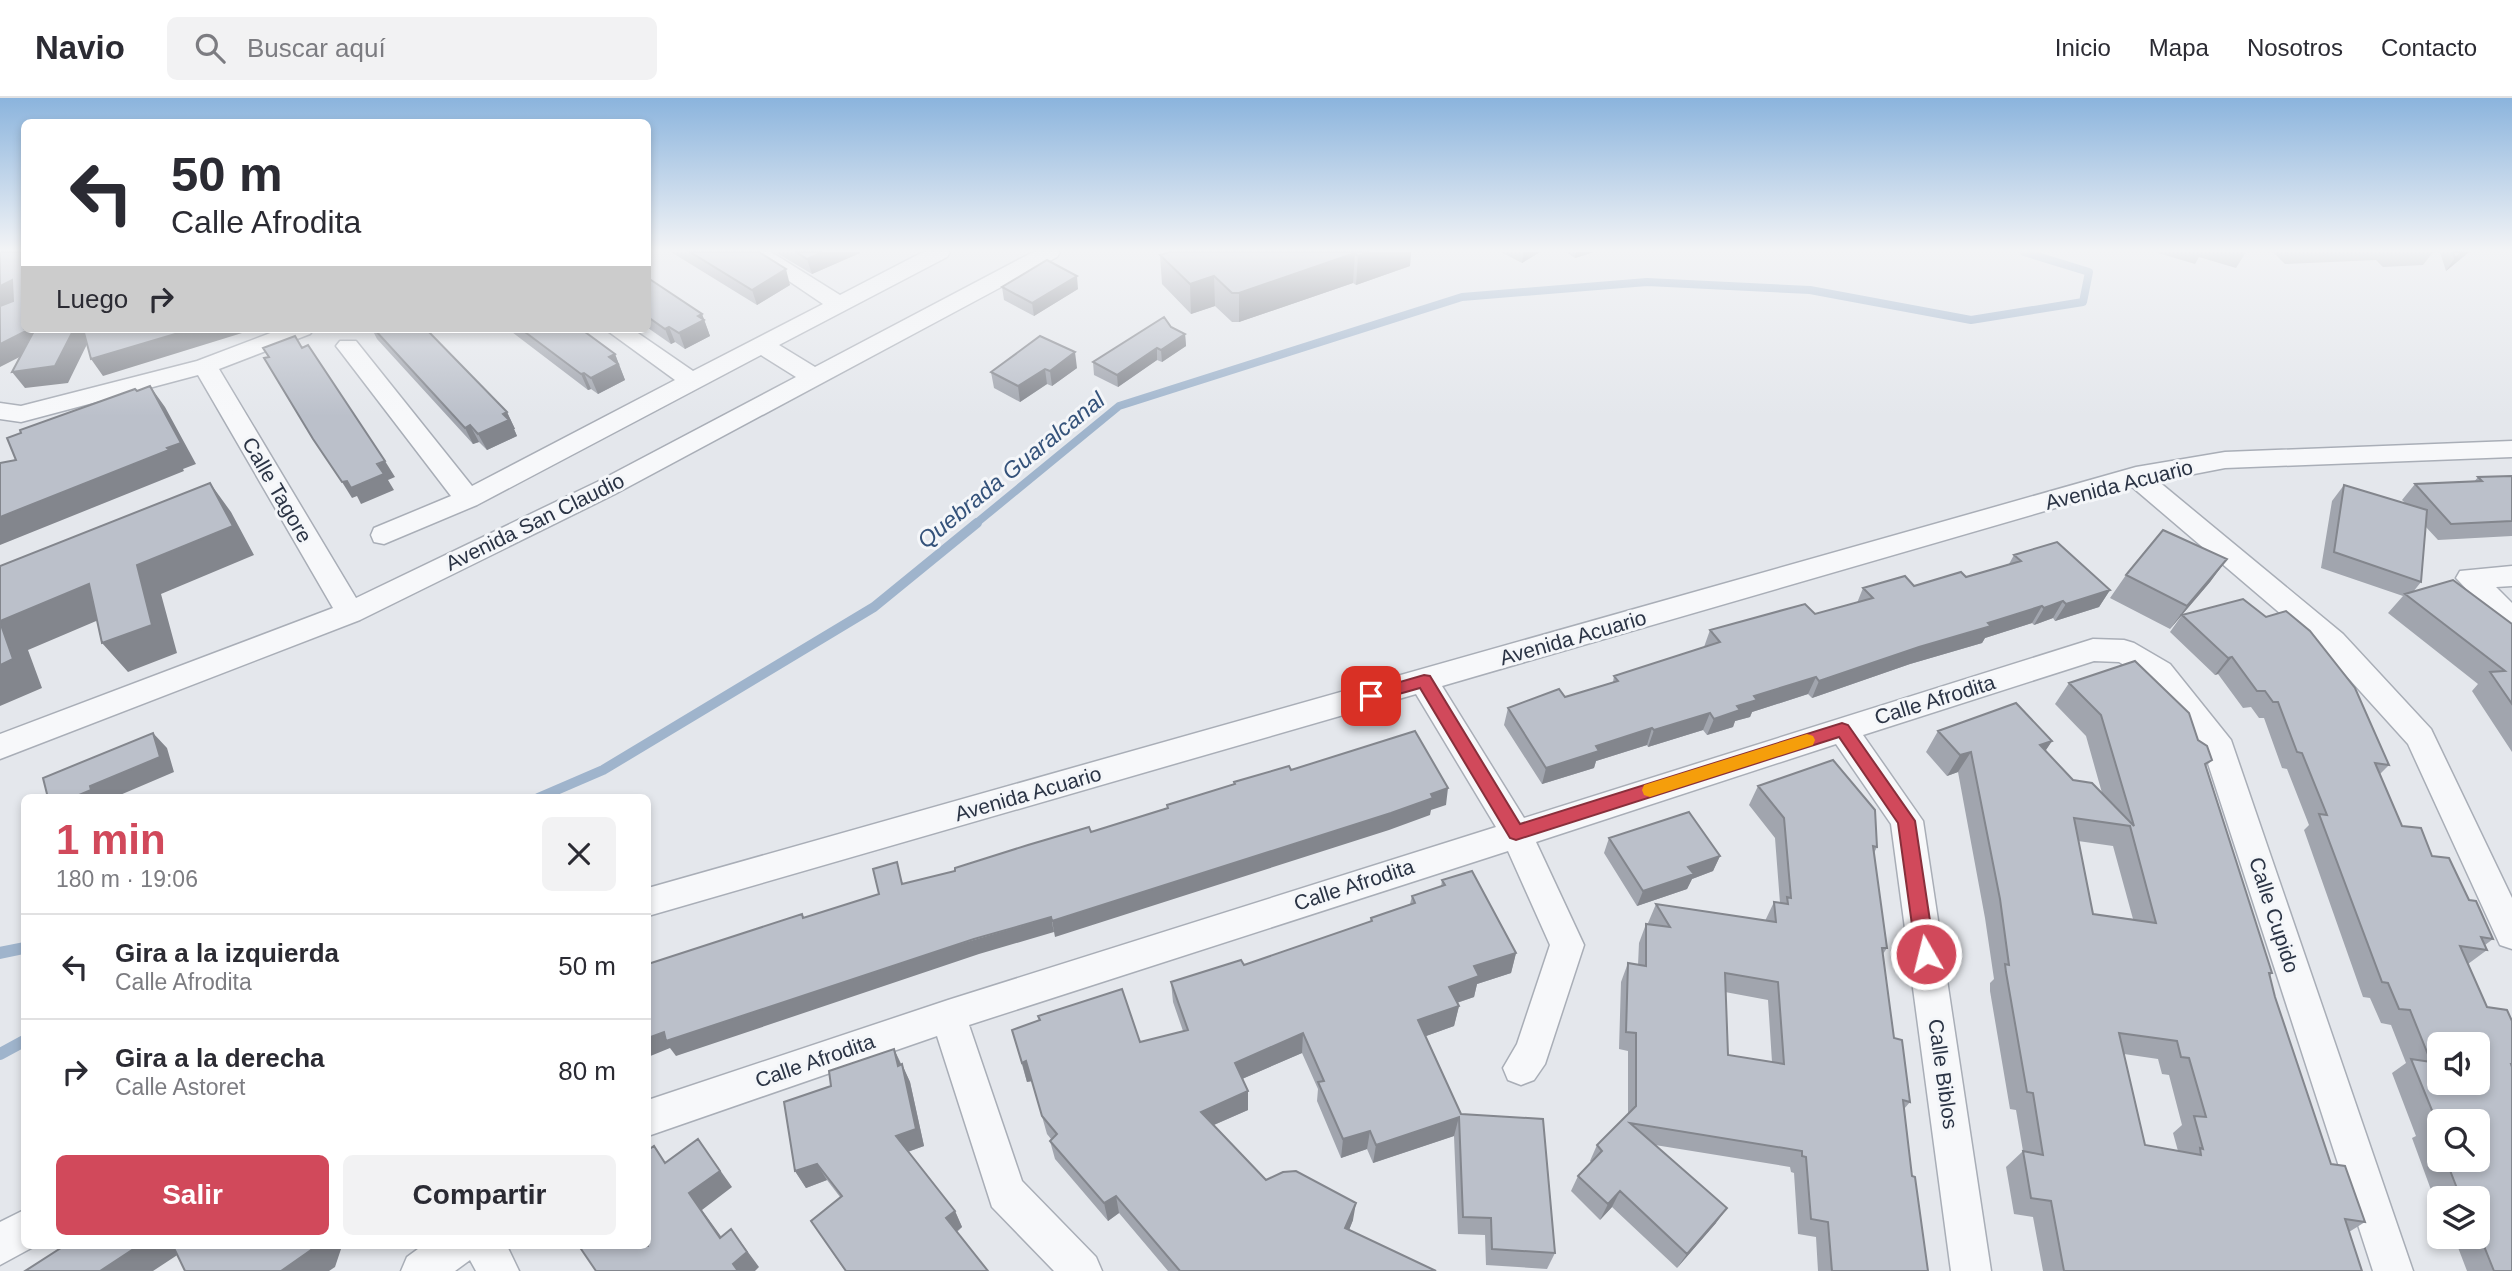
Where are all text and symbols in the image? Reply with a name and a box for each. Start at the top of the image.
search box [167,17,657,80]
text: Navio [35,29,125,66]
icon: search [191,29,229,67]
text: Buscar aquí [247,33,386,63]
text: Inicio [2055,34,2111,61]
text: Mapa [2149,34,2209,61]
text: Nosotros [2247,34,2343,61]
text: Contacto [2381,34,2477,61]
icon: left [56,147,147,238]
text: 50 m [171,147,283,201]
text: Calle Afrodita [171,204,361,240]
icon: right [142,280,180,318]
text: Luego [56,284,128,314]
water label: Quebrada Guaralcanal [912,386,1110,553]
street label: Calle Tagore [238,433,317,546]
street label: Avenida Acuario [2043,455,2195,514]
street label: Avenida San Claudio [442,468,628,575]
street label: Avenida Acuario [1497,606,1649,669]
pin [1341,666,1401,726]
street label: Calle Afrodita [1872,670,1998,729]
icon: arrive [1352,677,1390,715]
street label: Avenida Acuario [952,762,1104,825]
text: 1 min [56,816,166,863]
button: close [542,817,616,891]
street label: Calle Afrodita [1291,854,1417,915]
street label: Calle Cupido [2245,854,2304,976]
text: 180 m · 19:06 [56,866,198,892]
position arrow [1889,917,1963,991]
text: Gira a la izquierda [115,938,339,968]
icon: left [56,948,94,986]
text: 50 m [558,951,616,981]
text: Calle Afrodita [115,969,252,995]
street label: Calle Biblos [1924,1017,1963,1130]
street label: Calle Afrodita [752,1029,878,1092]
map controls [2427,1032,2490,1249]
button: sound [2427,1032,2490,1095]
text: Gira a la derecha [115,1043,325,1073]
icon: right [56,1053,94,1091]
text: 80 m [558,1056,616,1086]
text: Calle Astoret [115,1074,245,1100]
button: search [2427,1109,2490,1172]
button: Salir [56,1155,329,1235]
button: Compartir [343,1155,616,1235]
button: layers [2427,1186,2490,1249]

